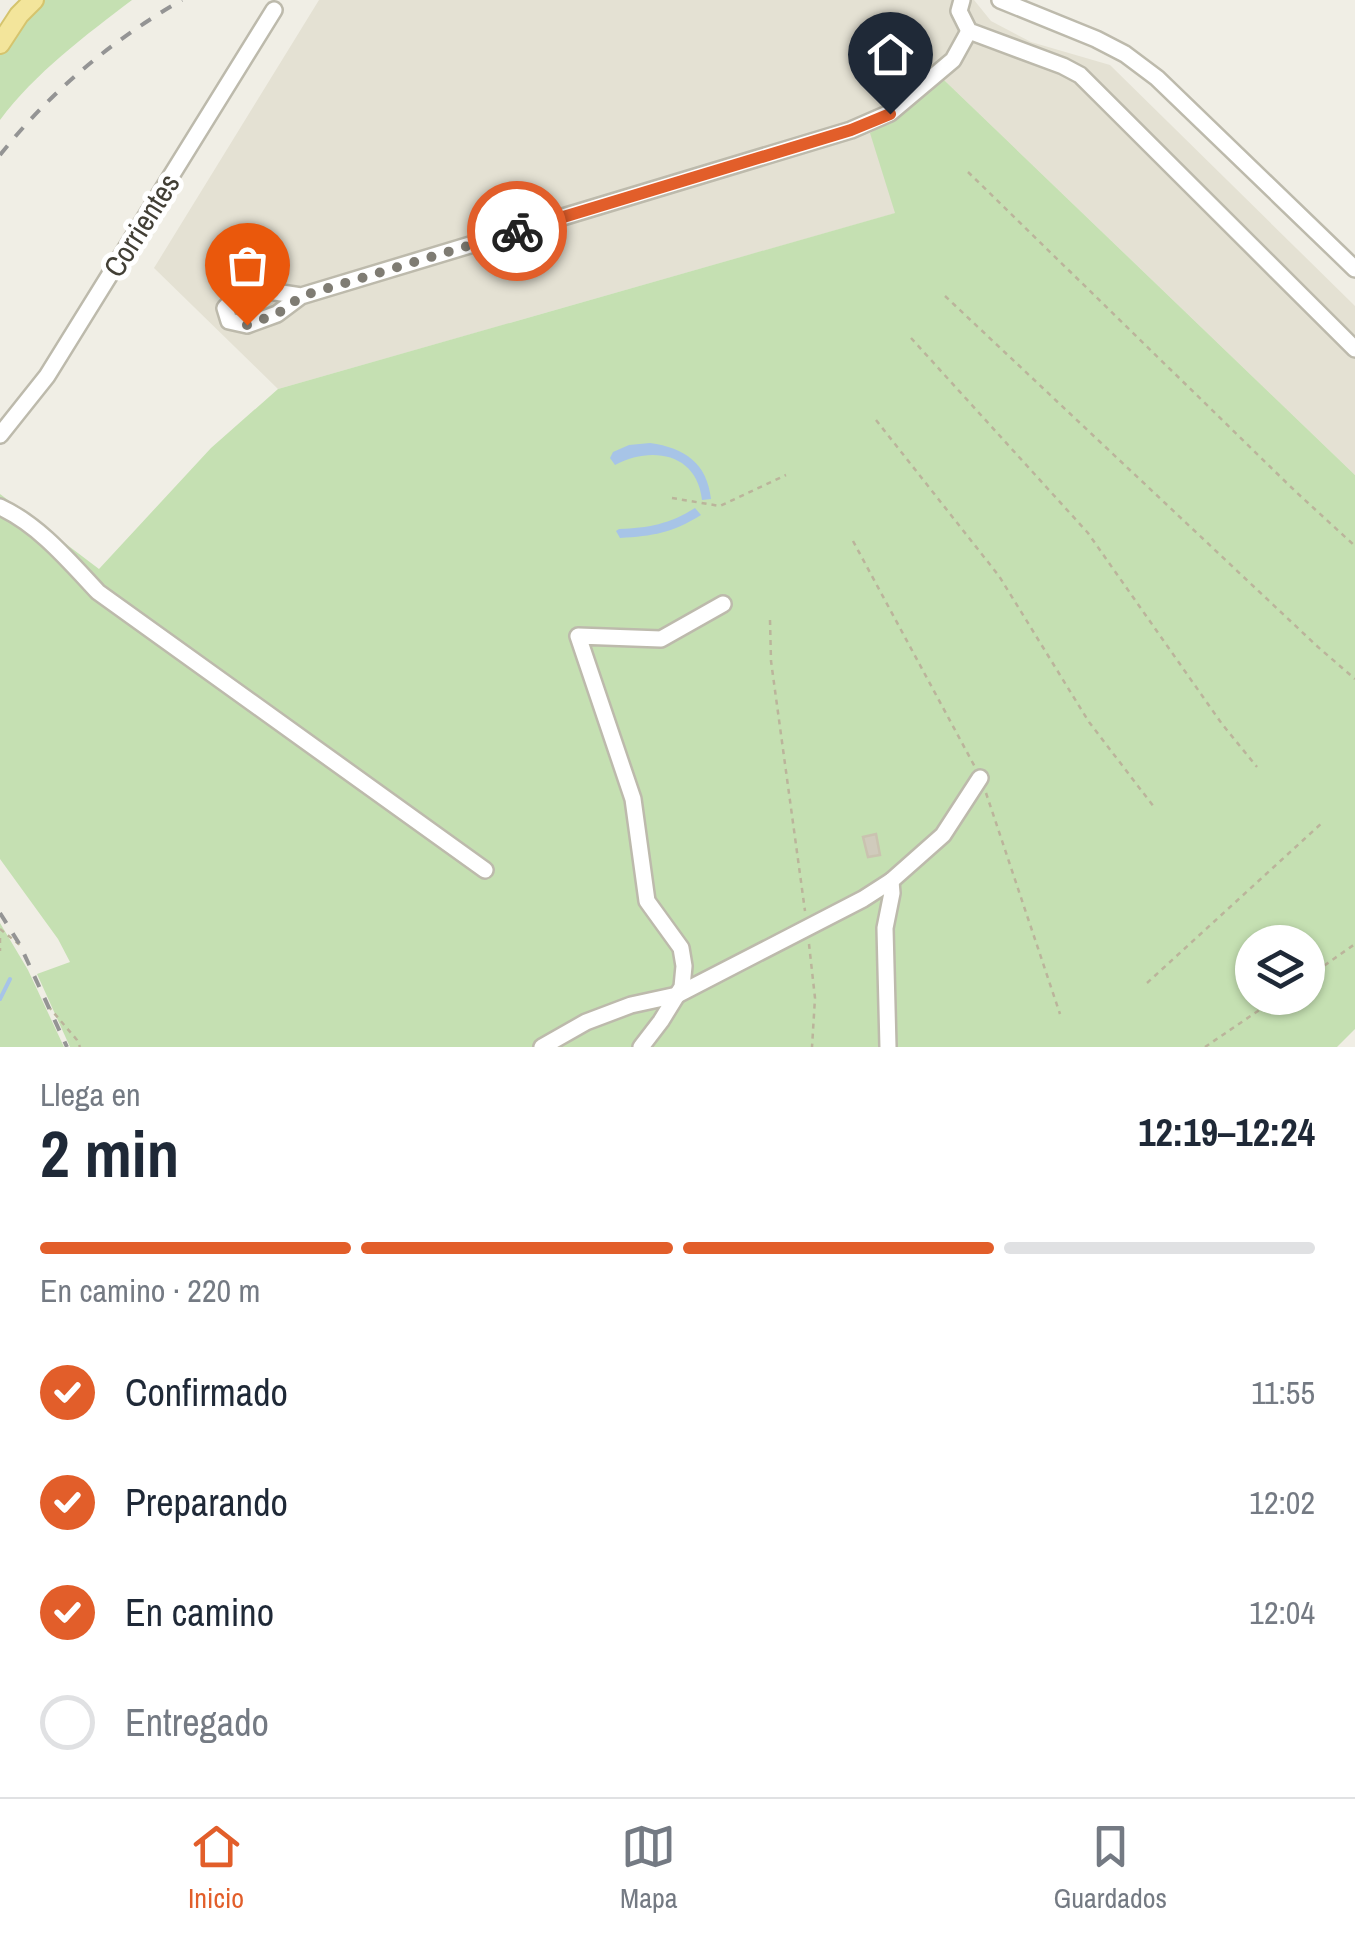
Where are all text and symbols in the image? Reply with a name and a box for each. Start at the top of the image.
pin [848,12,933,115]
icon: home [863,27,918,82]
street label: Corrientes [94,166,188,284]
courier [467,181,567,281]
icon: bike [490,204,545,259]
pin [205,223,290,326]
icon: bag [220,238,275,293]
map controls [1235,925,1325,1015]
button: layers [1235,925,1325,1015]
text: Llega en [40,1073,141,1116]
text: 12:19–12:24 [1138,1107,1315,1158]
text: 2 min [40,1110,179,1197]
text: En camino · 220 m [40,1269,260,1312]
icon: check [40,1365,95,1420]
text: Confirmado [125,1367,288,1418]
text: 11:55 [1251,1371,1315,1414]
icon: check [40,1475,95,1530]
text: Preparando [125,1477,288,1528]
text: 12:02 [1249,1481,1315,1524]
icon: check [40,1585,95,1640]
text: En camino [125,1587,274,1638]
text: 12:04 [1249,1591,1315,1634]
text: Entregado [125,1697,269,1748]
tab: Inicio [188,1819,244,1917]
tab: Mapa [620,1819,677,1917]
tab: Guardados [1053,1819,1167,1917]

